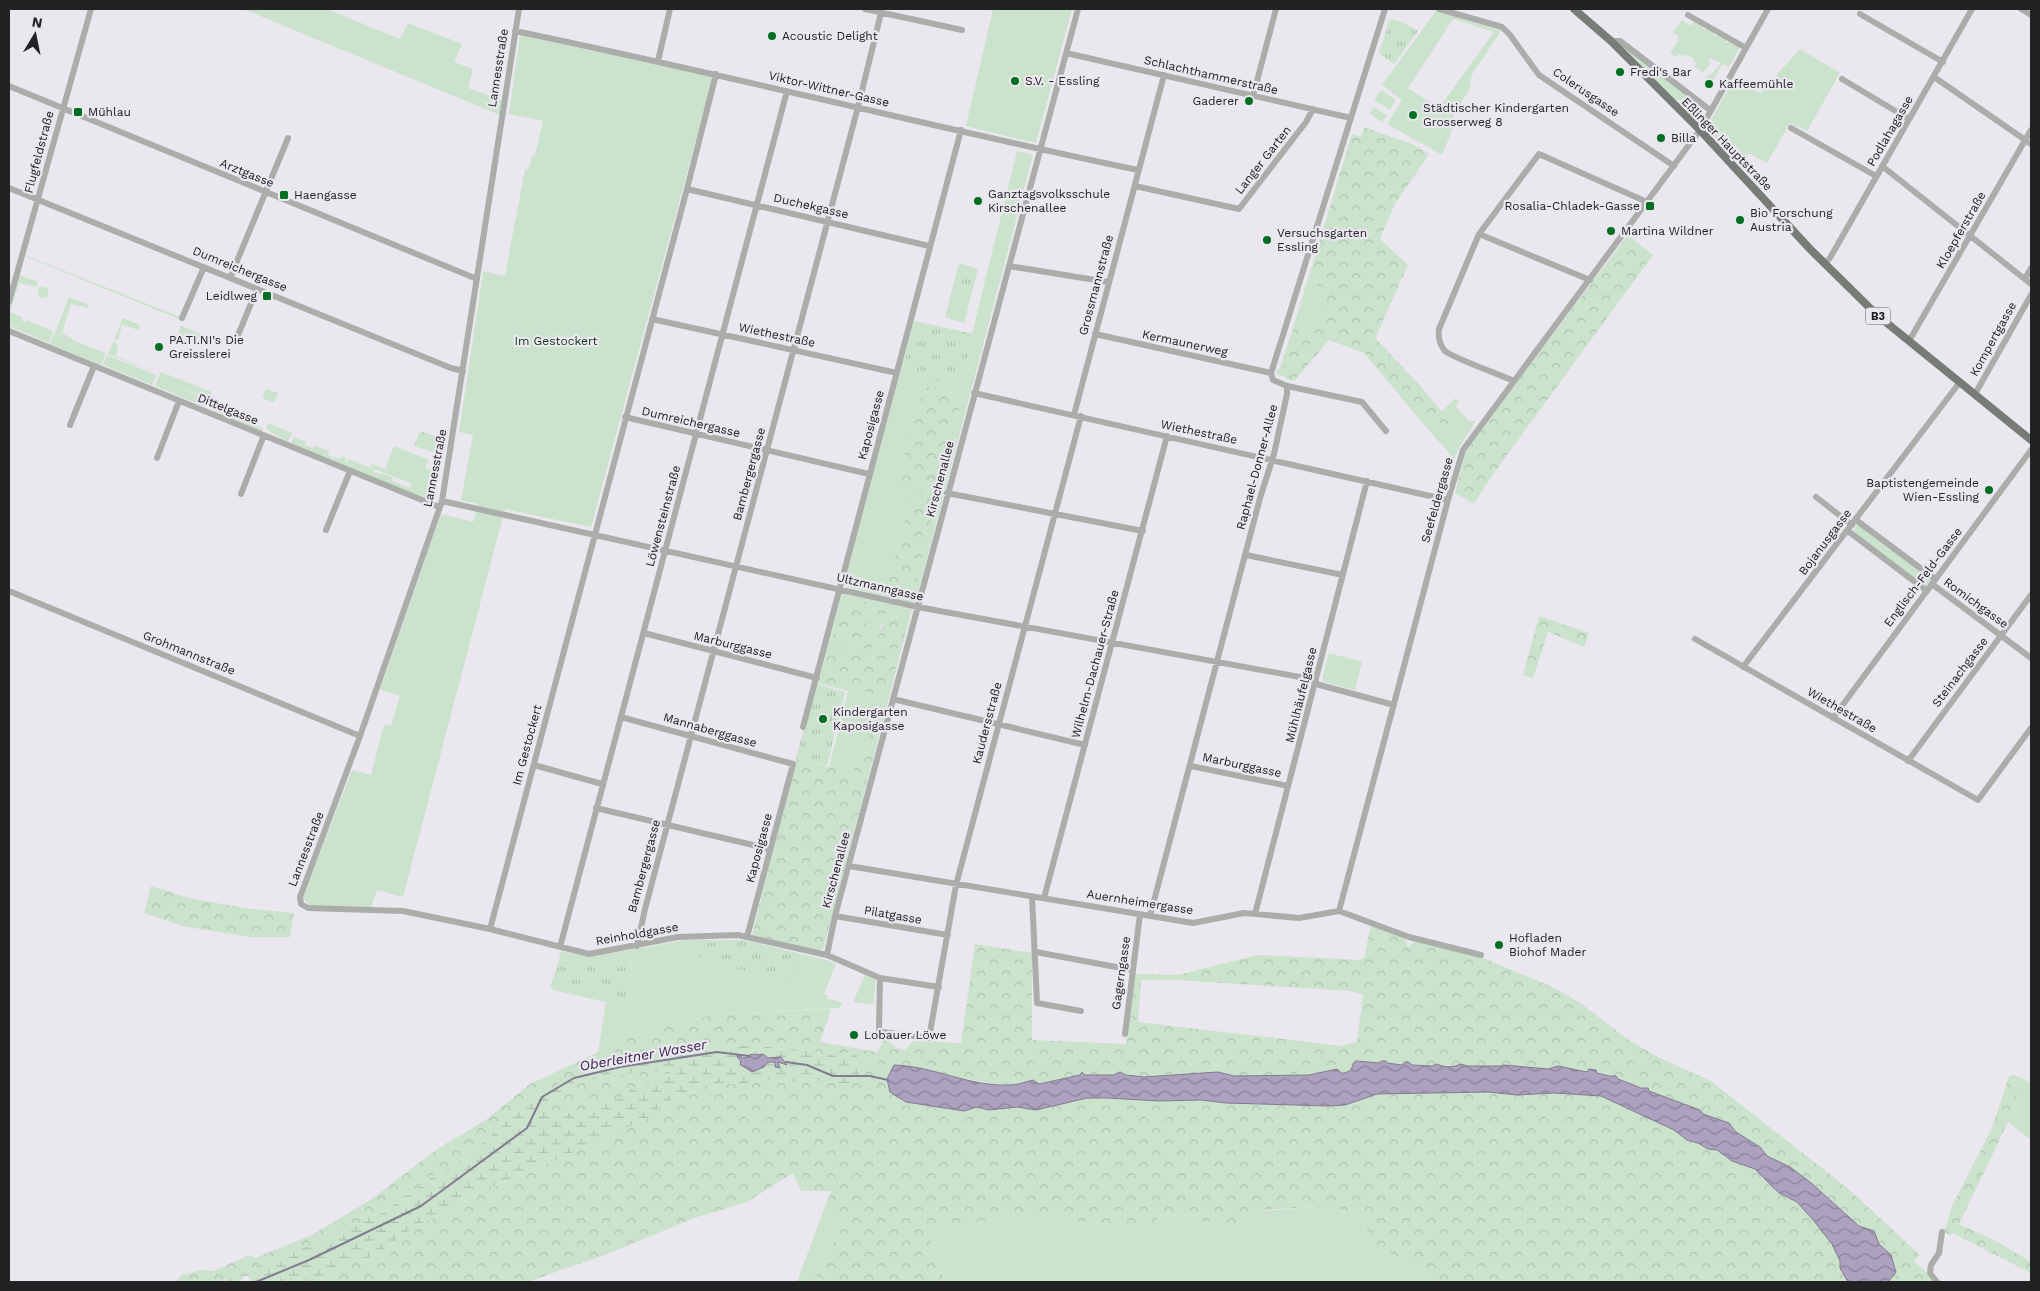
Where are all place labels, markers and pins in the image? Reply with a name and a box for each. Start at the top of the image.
place label: Acoustic Delight [782,29,878,43]
marker: Acoustic Delight [766,30,778,42]
place label: Fredi's Bar [1630,65,1692,79]
marker: Fredi's Bar [1614,66,1626,78]
place label: S.V. - Essling [1025,74,1100,88]
marker: S.V. - Essling [1009,75,1021,87]
place label: Kaffeemühle [1719,77,1793,91]
marker: Kaffeemühle [1703,78,1715,90]
place label: Gaderer [1193,94,1239,108]
marker: Gaderer [1243,95,1255,107]
place label: Städtischer Kindergarten Grosserweg 8 [1423,101,1569,129]
place label: Mühlau [88,105,131,119]
marker: Mühlau [72,106,84,118]
marker: Städtischer Kindergarten Grosserweg 8 [1407,109,1419,121]
place label: Billa [1671,131,1696,145]
marker: Billa [1655,132,1667,144]
place label: Ganztagsvolksschule Kirschenallee [988,187,1110,215]
place label: Haengasse [294,188,357,202]
marker: Haengasse [278,189,290,201]
marker: Ganztagsvolksschule Kirschenallee [972,195,984,207]
place label: Rosalia-Chladek-Gasse [1504,199,1640,213]
marker: Rosalia-Chladek-Gasse [1644,200,1656,212]
place label: Bio Forschung Austria [1750,206,1833,234]
marker: Bio Forschung Austria [1734,214,1746,226]
place label: Martina Wildner [1621,224,1714,238]
marker: Martina Wildner [1605,225,1617,237]
place label: Versuchsgarten Essling [1277,226,1367,254]
marker: Versuchsgarten Essling [1261,234,1273,246]
place label: Leidlweg [206,289,258,303]
marker: Leidlweg [261,290,273,302]
place label: PA.TI.NI's Die Greisslerei [169,333,244,361]
marker: PA.TI.NI's Die Greisslerei [153,341,165,353]
place label: Baptistengemeinde Wien-Essling [1866,476,1980,504]
marker: Baptistengemeinde Wien-Essling [1983,484,1995,496]
place label: Kindergarten Kaposigasse [833,705,908,733]
marker: Kindergarten Kaposigasse [817,713,829,725]
place label: Hofladen Biohof Mader [1509,931,1586,959]
marker: Hofladen Biohof Mader [1493,939,1505,951]
place label: Lobauer Löwe [864,1028,946,1042]
marker: Lobauer Löwe [848,1029,860,1041]

